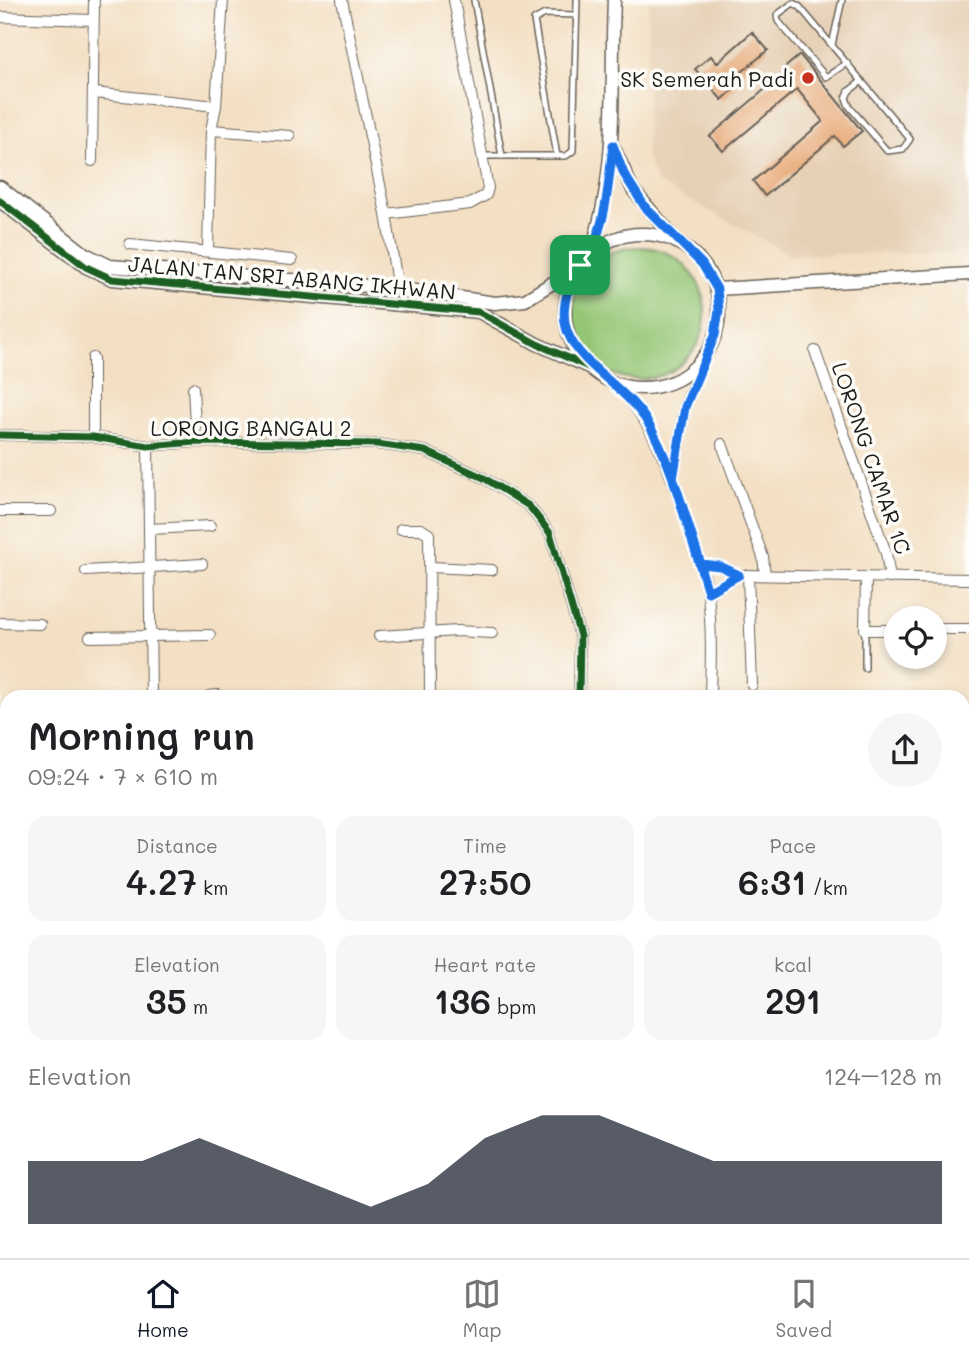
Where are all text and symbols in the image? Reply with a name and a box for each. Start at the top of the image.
place label: SK Semerah Padi [620,65,794,92]
marker: SK Semerah Padi [800,70,816,86]
pin [550,235,610,295]
icon: arrive [561,246,599,284]
street label: JALAN TAN SRI ABANG IKHWAN [127,249,457,305]
street label: LORONG CAMAR 1C [827,359,917,557]
street label: LORONG BANGAU 2 [150,414,352,441]
map controls [884,606,947,669]
button: locate [884,606,947,669]
text: Morning run [28,710,255,760]
button: share [868,713,942,787]
text: 09:24 · 7 × 610 m [28,761,218,791]
text: Distance [136,833,218,858]
text: Time [463,833,507,858]
text: Pace [770,833,816,858]
text: 4.27 [126,858,197,904]
text: 27:50 [439,858,531,904]
text: 6:31 [738,858,807,904]
text: km [197,875,228,900]
text: /km [807,875,848,900]
text: Elevation [134,952,220,977]
text: Heart rate [434,952,536,977]
text: kcal [774,952,812,977]
text: 35 [146,977,187,1023]
text: 136 [434,977,491,1023]
text: 291 [765,977,821,1023]
text: m [187,994,208,1019]
text: bpm [491,994,536,1019]
text: Elevation [28,1061,131,1091]
text: 124–128 m [824,1061,942,1091]
tab: Home [137,1275,189,1342]
tab: Map [463,1275,501,1342]
tab: Saved [776,1275,832,1342]

